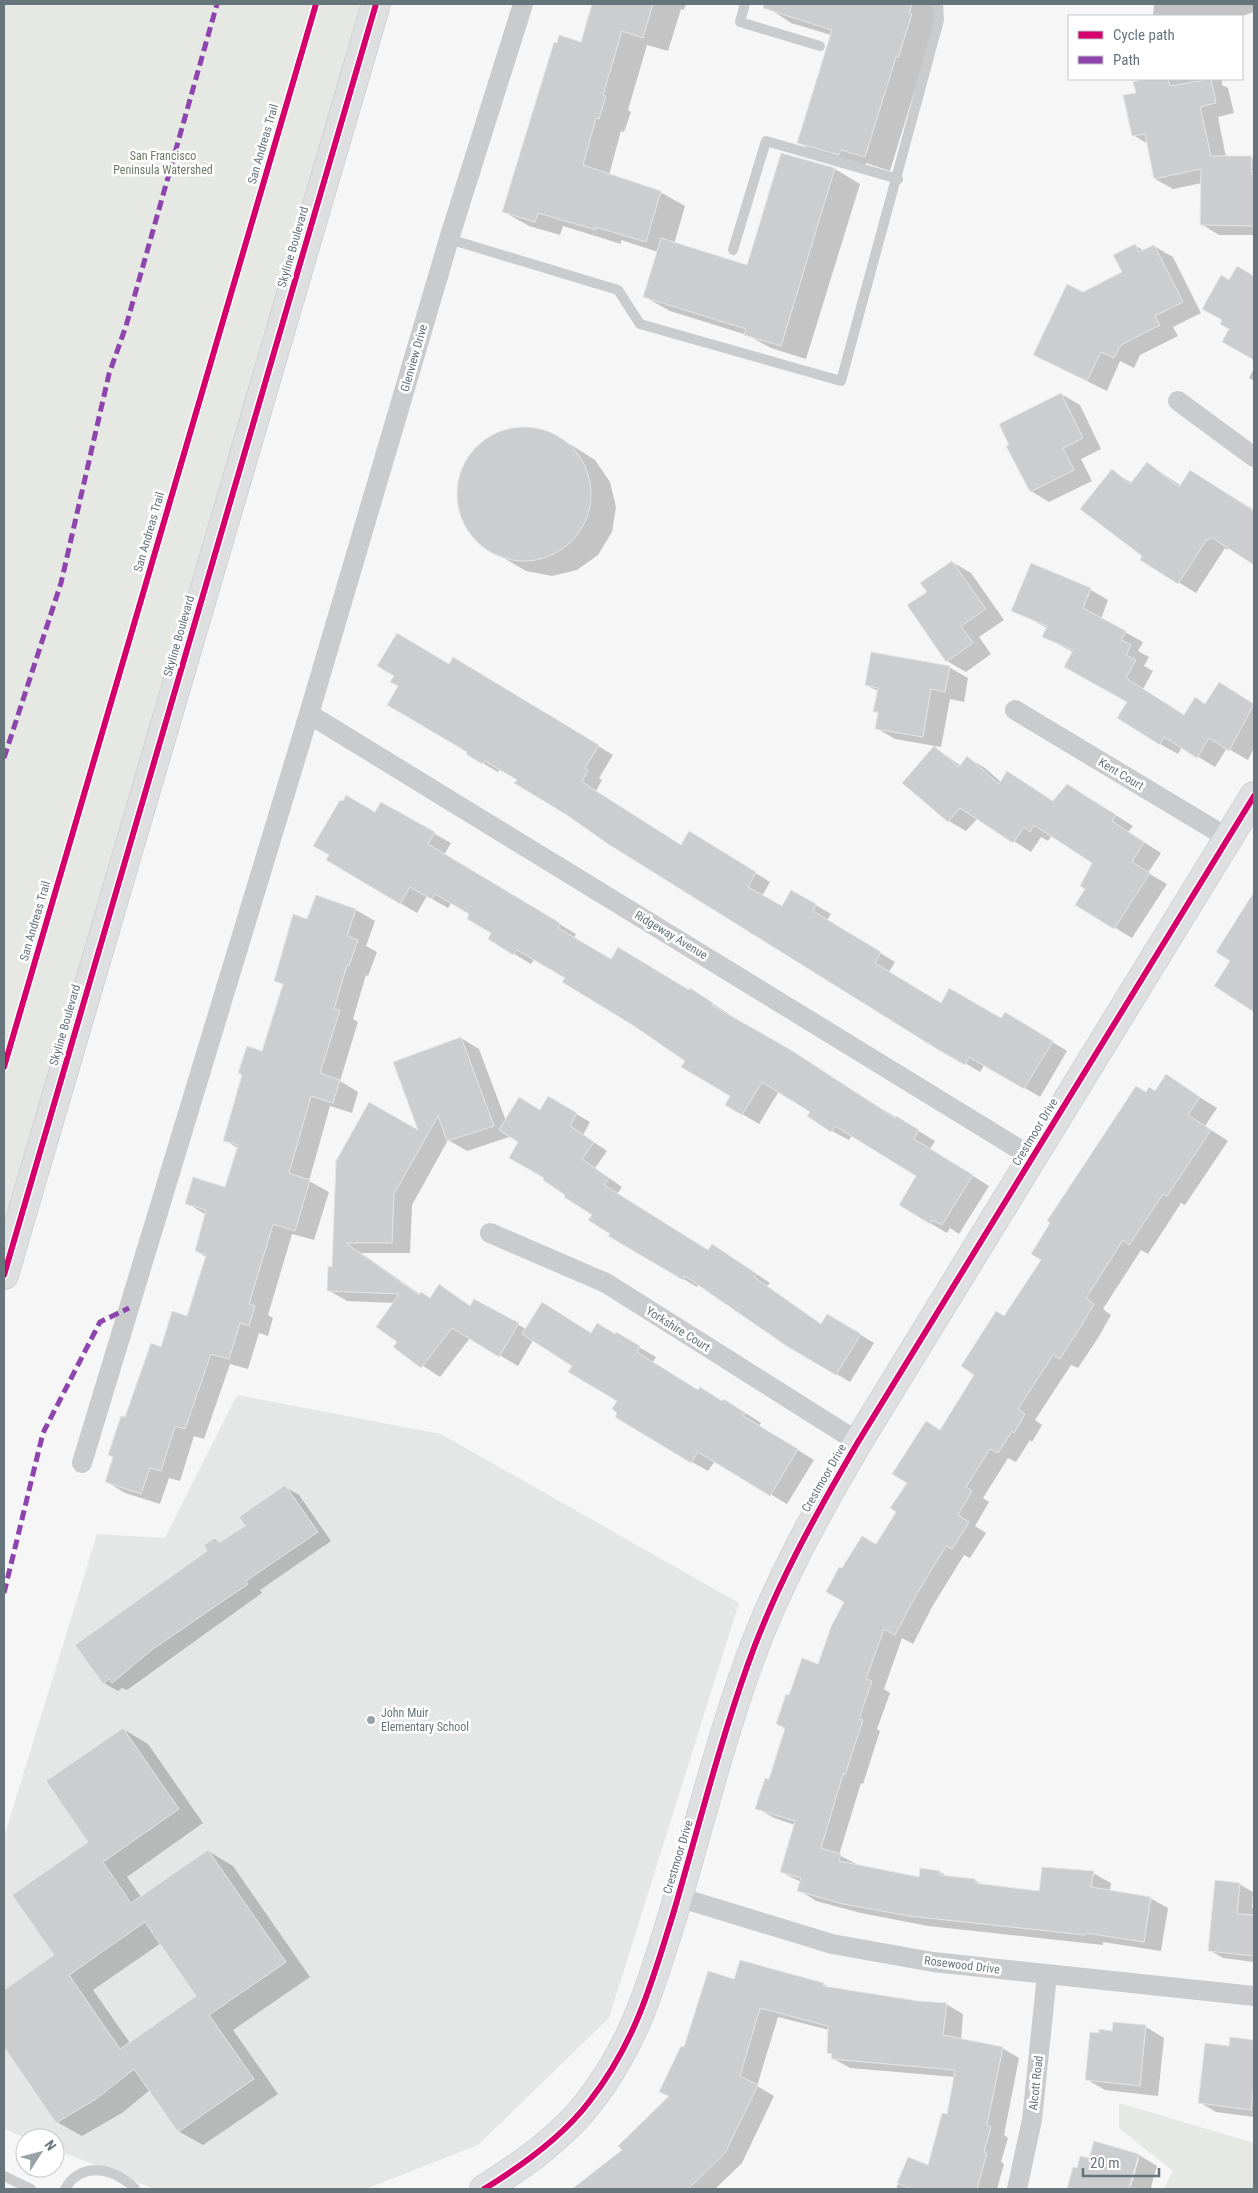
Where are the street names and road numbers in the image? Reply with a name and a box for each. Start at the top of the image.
street label: San Andreas Trail [245,102,281,186]
street label: Skyline Boulevard [275,205,311,289]
street label: Glenview Drive [398,322,430,393]
street label: San Andreas Trail [131,490,167,574]
street label: Skyline Boulevard [161,594,197,678]
street label: Kent Court [1096,755,1147,793]
street label: San Andreas Trail [17,879,53,963]
street label: Ridgeway Avenue [632,908,710,962]
street label: Skyline Boulevard [47,983,83,1067]
street label: Crestmoor Drive [1009,1095,1061,1168]
street label: Yorkshire Court [643,1304,713,1355]
street label: Crestmoor Drive [799,1441,849,1515]
street label: Crestmoor Drive [660,1818,696,1896]
street label: Rosewood Drive [923,1953,1001,1977]
street label: Alcott Road [1026,2055,1046,2111]

